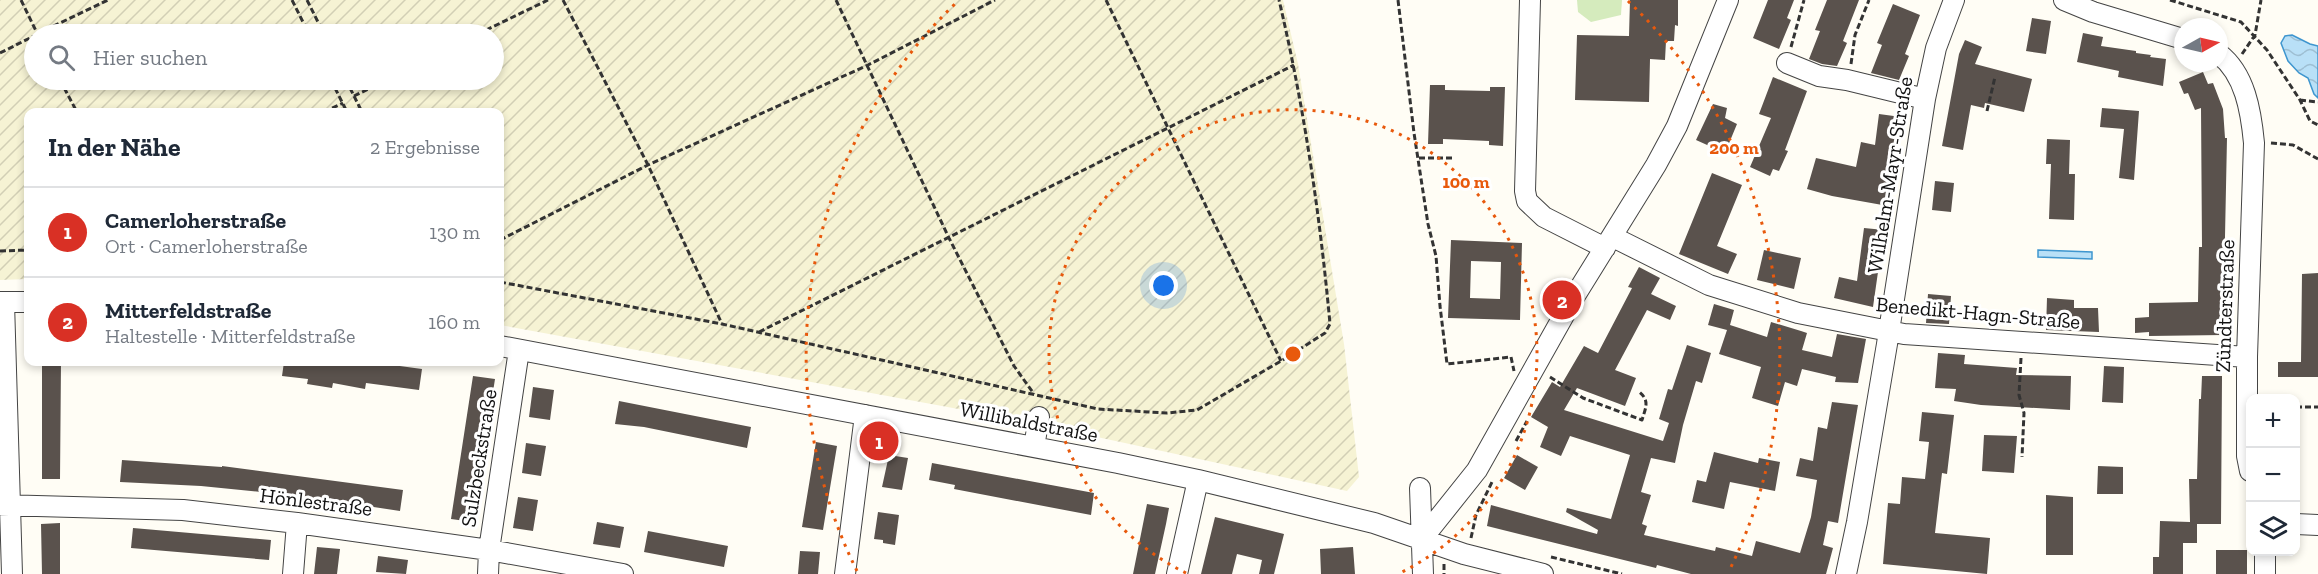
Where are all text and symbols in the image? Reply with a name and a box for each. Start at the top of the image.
north arrow [2174,18,2228,72]
search box [24,24,504,90]
icon: search [45,41,78,74]
text: Hier suchen [93,44,207,71]
street label: Wilhelm-Mayr-Straße [1862,75,1917,275]
text: In der Nähe [48,131,180,163]
text: 2 Ergebnisse [370,135,480,159]
text: 200 m [1709,137,1759,159]
text: 100 m [1442,171,1490,193]
text: Camerloherstraße [105,207,286,234]
text: 1 [63,220,72,244]
text: 130 m [429,220,480,244]
text: Ort · Camerloherstraße [105,234,308,258]
street label: Zündterstraße [2210,239,2239,373]
your location [1149,271,1178,300]
pin: 2 [1542,278,1582,322]
street label: Benedikt-Hagn-Straße [1875,291,2081,334]
text: Mitterfeldstraße [105,297,271,324]
text: 2 [62,310,73,334]
text: 160 m [428,310,480,334]
text: Haltestelle · Mitterfeldstraße [105,324,355,348]
centre of rings [1283,344,1303,364]
street label: Sulzbeckstraße [455,387,502,529]
map controls [2246,394,2300,556]
button: + [2246,394,2300,448]
street label: Willibaldstraße [958,396,1100,447]
pin: 1 [860,418,898,464]
button: − [2246,448,2300,502]
street label: Hönlestraße [258,482,374,521]
button: layers [2246,502,2300,556]

